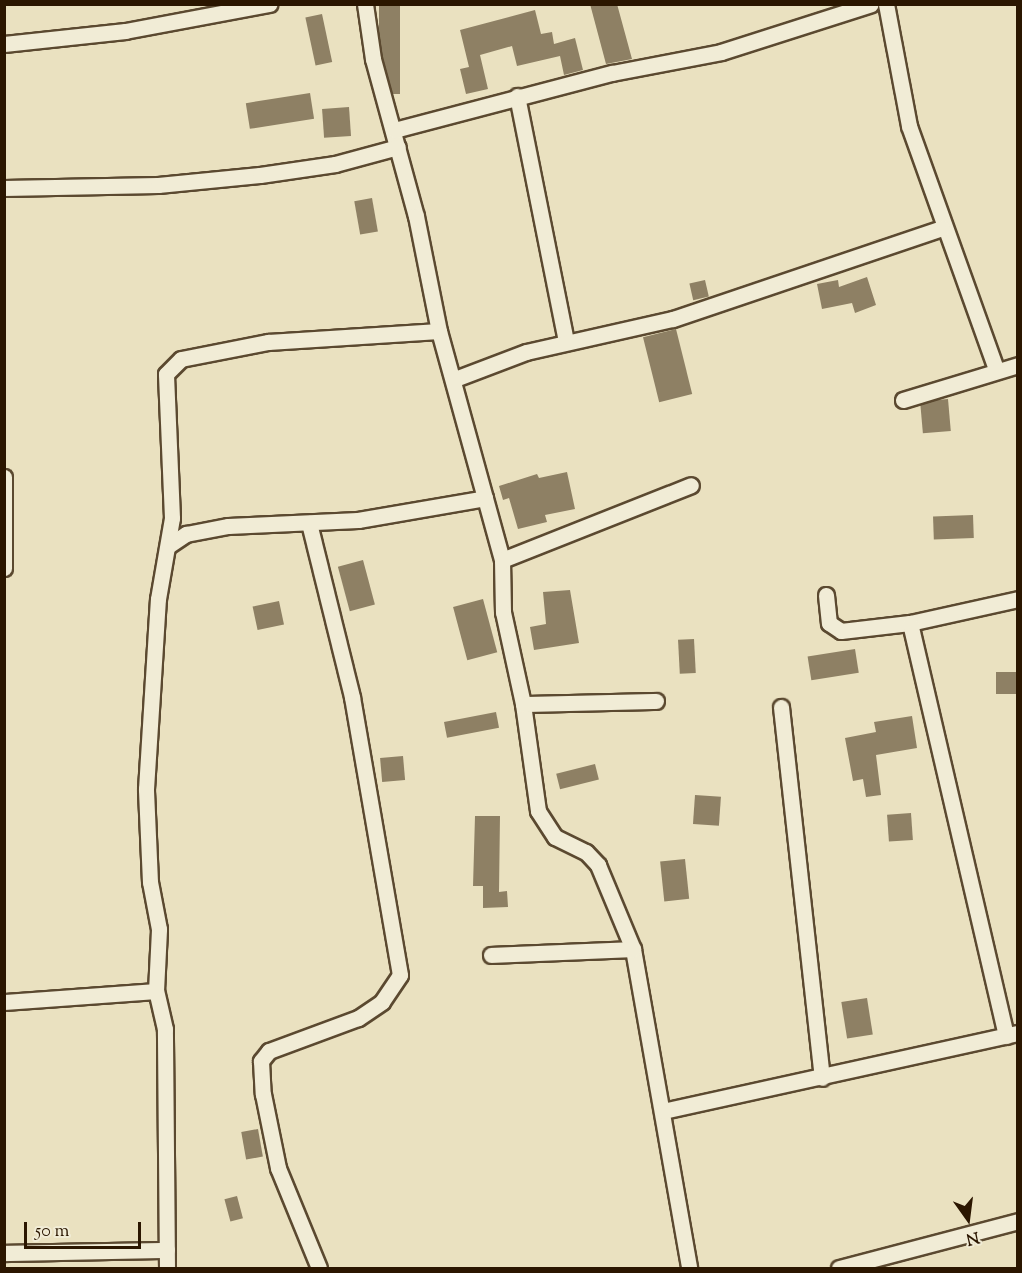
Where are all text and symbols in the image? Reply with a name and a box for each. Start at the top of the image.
north arrow [938,1189,998,1249]
scale bar [27,1210,144,1248]
text: 50 m [35,1219,69,1245]
text: N [963,1224,981,1250]

